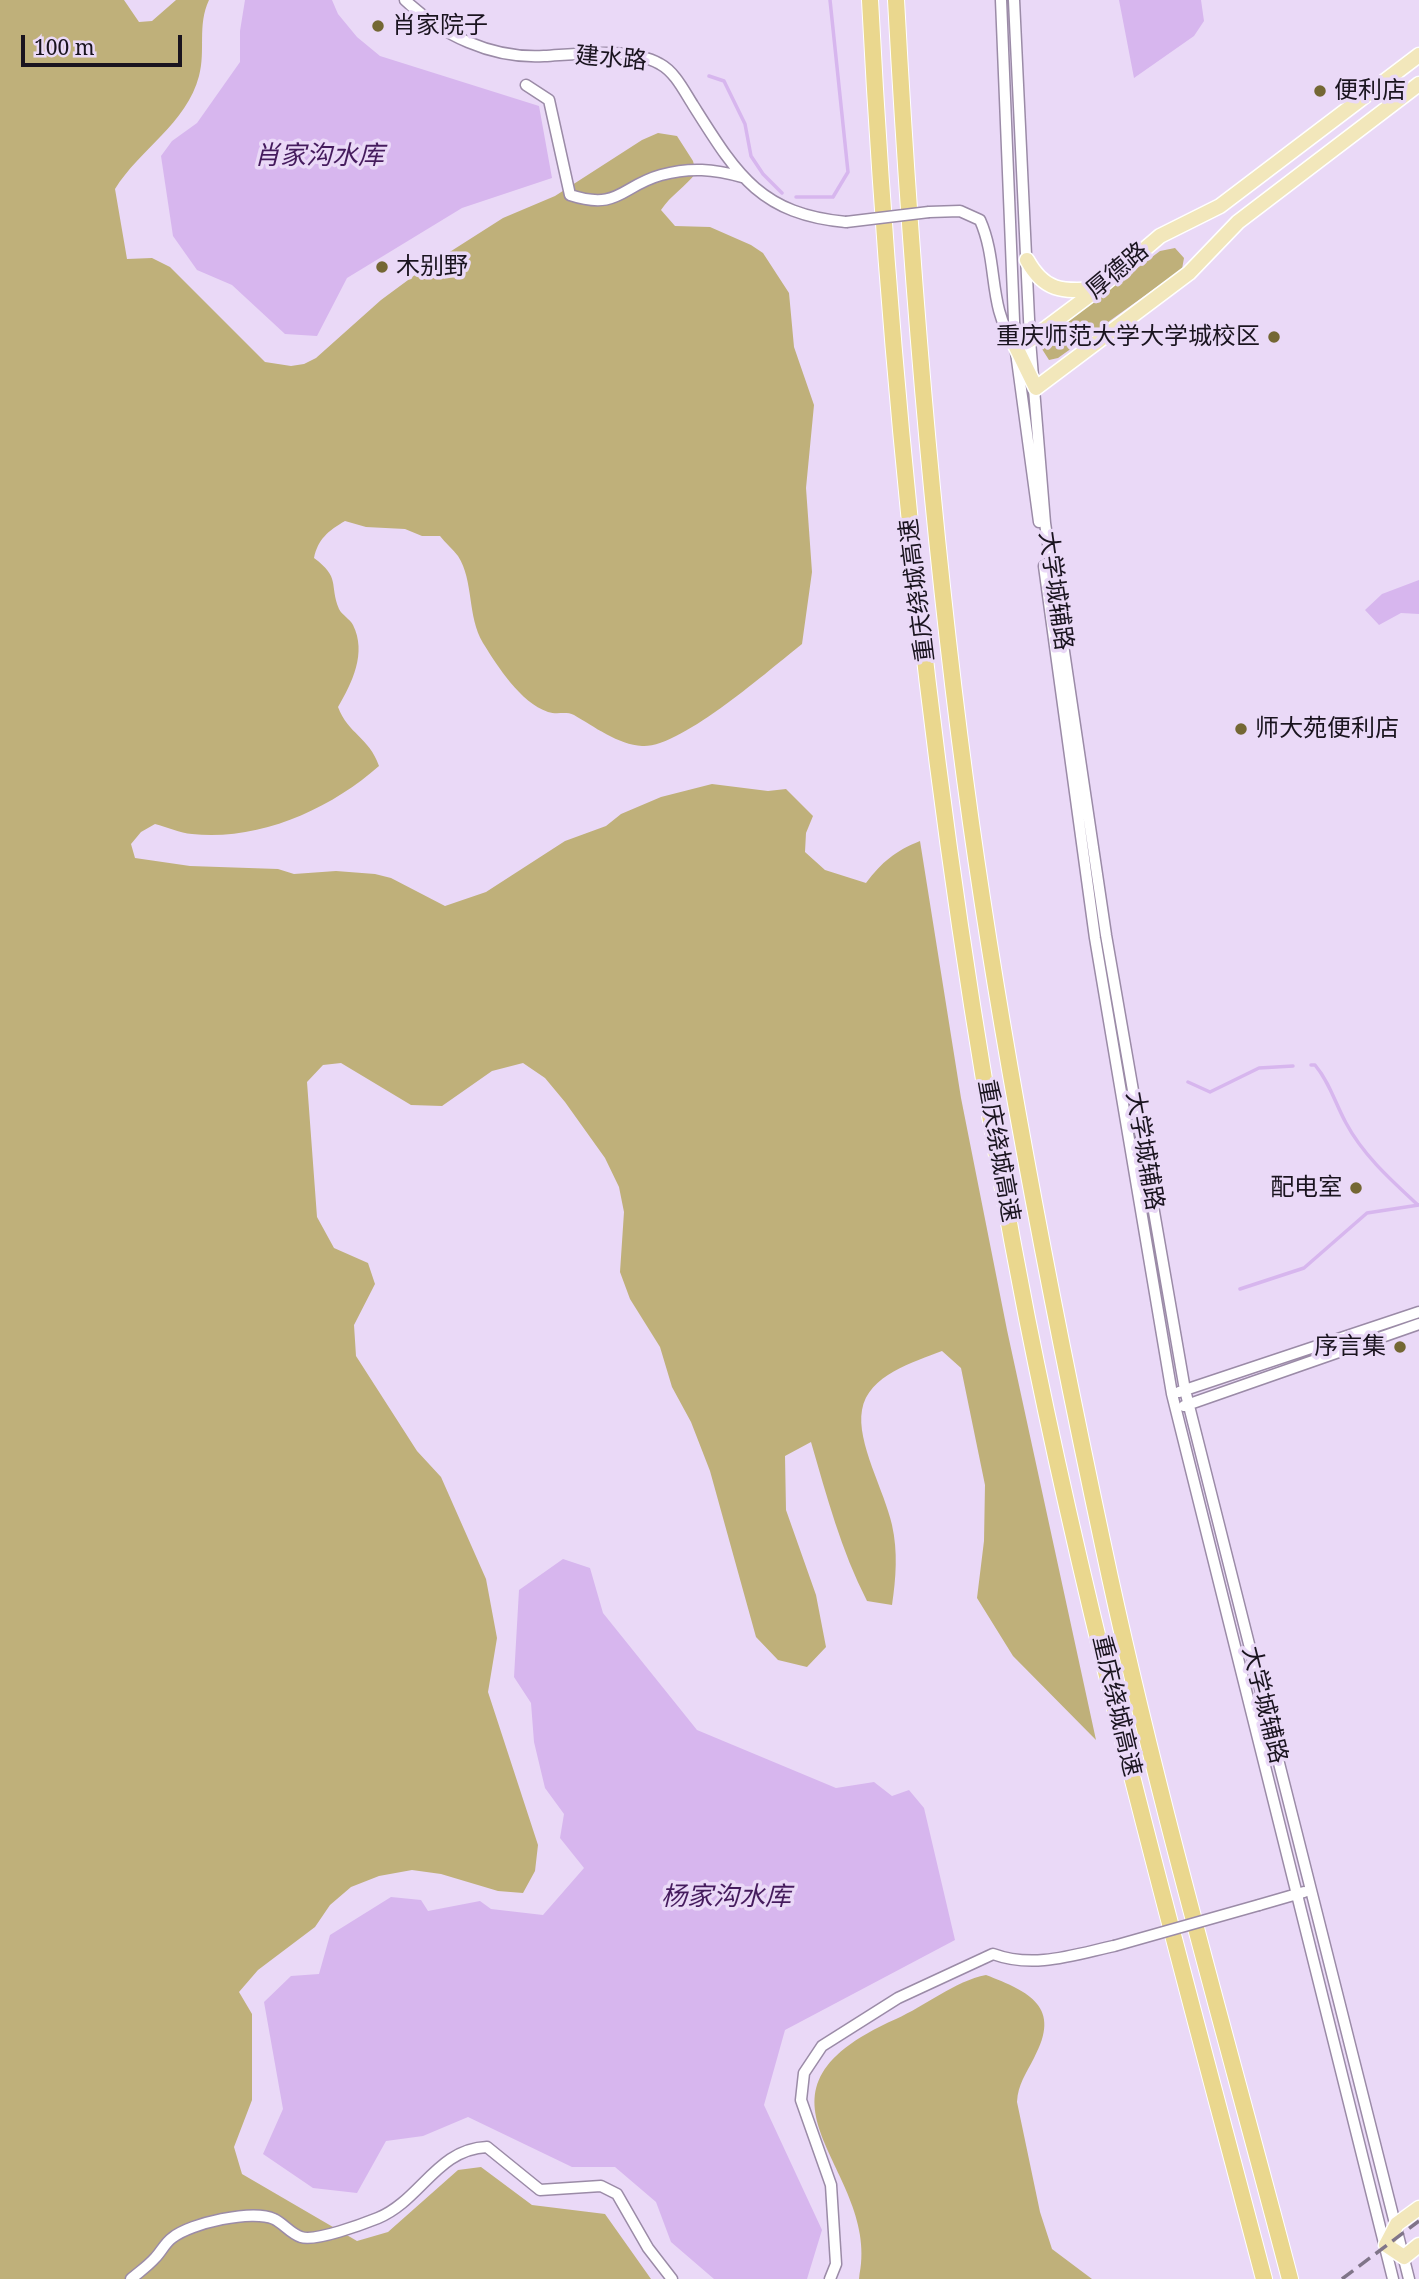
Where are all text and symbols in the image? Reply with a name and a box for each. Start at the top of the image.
place label: 肖家院子 [392,12,488,40]
marker: 肖家院子 [370,18,386,34]
scale bar [24,21,186,65]
text: 100 m [34,33,95,61]
street label: 建水路 [574,42,648,76]
place label: 便利店 [1334,77,1406,105]
marker: 便利店 [1312,83,1328,99]
water label: 肖家沟水库 [254,141,384,173]
street label: 厚德路 [1081,237,1155,305]
place label: 木别野 [396,253,468,281]
marker: 木别野 [374,259,390,275]
place label: 重庆师范大学大学城校区 [996,323,1260,351]
marker: 重庆师范大学大学城校区 [1266,329,1282,345]
street label: 重庆绕城高速 [895,517,941,663]
street label: 大学城辅路 [1032,530,1078,652]
place label: 师大苑便利店 [1255,715,1399,743]
marker: 师大苑便利店 [1233,721,1249,737]
street label: 重庆绕城高速 [971,1078,1025,1224]
street label: 大学城辅路 [1119,1089,1169,1213]
place label: 配电室 [1270,1174,1342,1202]
marker: 配电室 [1348,1180,1364,1196]
place label: 序言集 [1314,1333,1386,1361]
marker: 序言集 [1392,1339,1408,1355]
street label: 重庆绕城高速 [1086,1633,1146,1779]
street label: 大学城辅路 [1236,1643,1292,1767]
water label: 杨家沟水库 [661,1882,791,1914]

